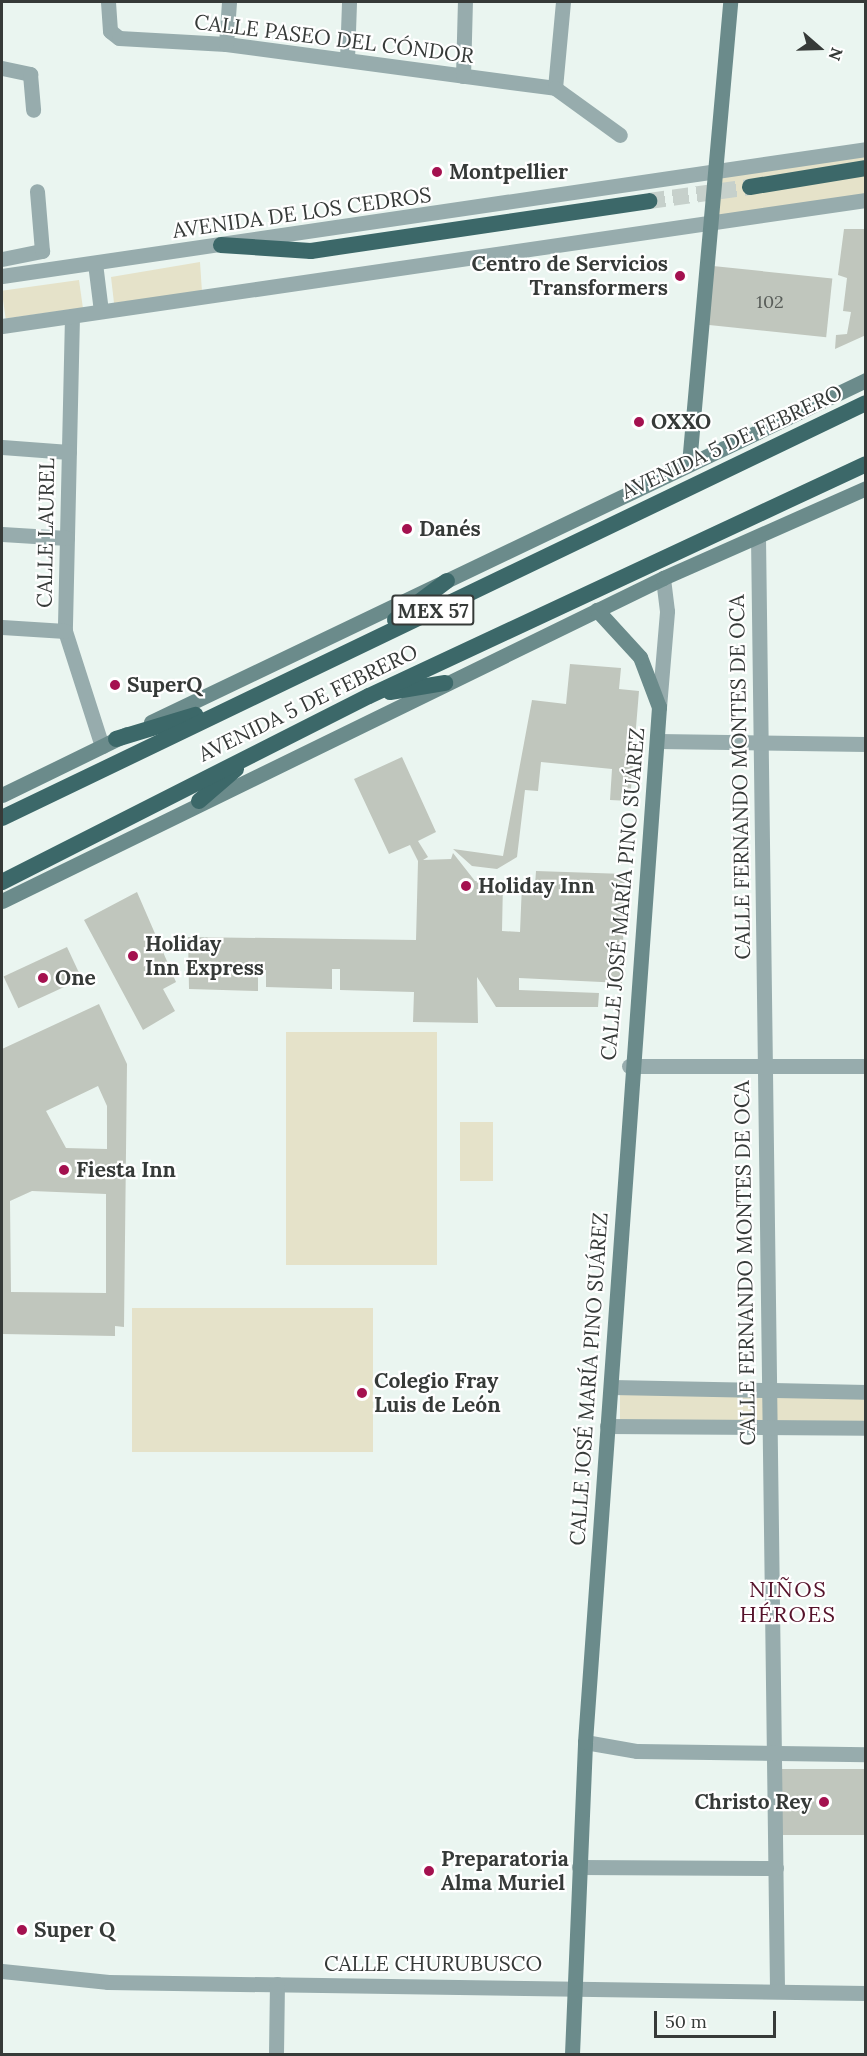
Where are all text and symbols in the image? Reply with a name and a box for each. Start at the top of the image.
street label: CALLE PASEO DEL CÓNDOR [193,9,475,69]
north arrow [789,18,849,78]
text: N [824,45,847,63]
place label: Montpellier [449,159,568,185]
marker: Montpellier [430,165,444,179]
street label: AVENIDA DE LOS CEDROS [171,182,433,244]
place label: Centro de Servicios Transformers [472,251,668,301]
marker: Centro de Servicios Transformers [673,269,687,283]
house number: 102 [756,291,784,313]
street label: AVENIDA 5 DE FEBRERO [618,380,846,504]
place label: OXXO [651,409,711,435]
marker: OXXO [632,415,646,429]
street label: CALLE LAUREL [32,458,60,608]
place label: Danés [419,516,481,542]
marker: Danés [400,522,414,536]
road number: MEX 57 [391,593,475,627]
street label: CALLE FERNANDO MONTES DE OCA [724,594,756,960]
street label: AVENIDA 5 DE FEBRERO [194,639,422,767]
place label: SuperQ [127,672,203,698]
marker: SuperQ [108,678,122,692]
street label: CALLE JOSÉ MARÍA PINO SUÁREZ [596,727,650,1061]
place label: Holiday Inn [478,873,595,899]
marker: Holiday Inn [459,879,473,893]
place label: Holiday Inn Express [145,931,264,981]
marker: Holiday Inn Express [126,949,140,963]
place label: One [55,965,96,991]
marker: One [36,971,50,985]
street label: CALLE FERNANDO MONTES DE OCA [729,1080,761,1446]
place label: Fiesta Inn [76,1157,176,1183]
marker: Fiesta Inn [57,1163,71,1177]
street label: CALLE JOSÉ MARÍA PINO SUÁREZ [565,1212,613,1546]
place label: Colegio Fray Luis de León [374,1368,501,1418]
marker: Colegio Fray Luis de León [355,1386,369,1400]
district label: NIÑOS HÉROES [739,1576,837,1628]
place label: Christo Rey [694,1789,812,1815]
marker: Christo Rey [817,1795,831,1809]
place label: Preparatoria Alma Muriel [441,1846,569,1896]
marker: Preparatoria Alma Muriel [422,1864,436,1878]
place label: Super Q [34,1917,115,1943]
marker: Super Q [15,1923,29,1937]
street label: CALLE CHURUBUSCO [324,1951,542,1977]
scale bar [657,1999,778,2037]
text: 50 m [665,2010,707,2033]

